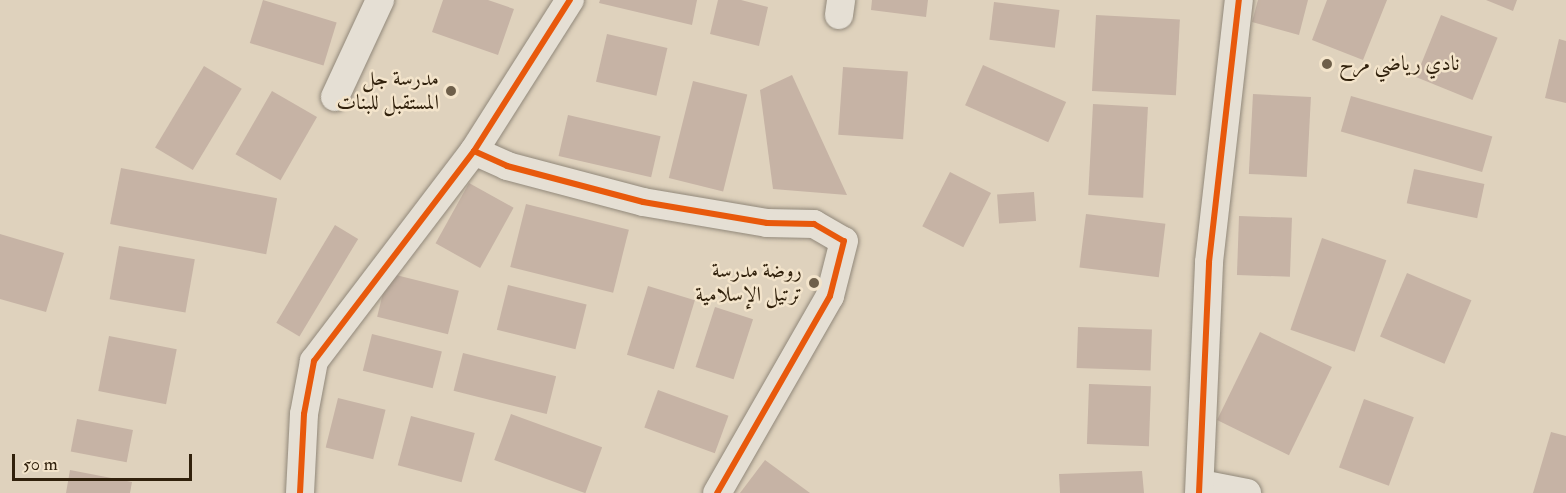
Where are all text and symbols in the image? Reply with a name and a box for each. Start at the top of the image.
place label: نادي رياضي مرح [1339,51,1459,77]
marker: نادي رياضي مرح [1320,57,1334,71]
place label: مدرسة جل المستقبل للبنات [336,66,439,116]
marker: مدرسة جل المستقبل للبنات [444,84,458,98]
place label: روضة مدرسة ترتيل الإسلامية [695,258,802,308]
marker: روضة مدرسة ترتيل الإسلامية [807,276,821,290]
scale bar [15,442,195,480]
text: 50 m [23,453,58,476]

